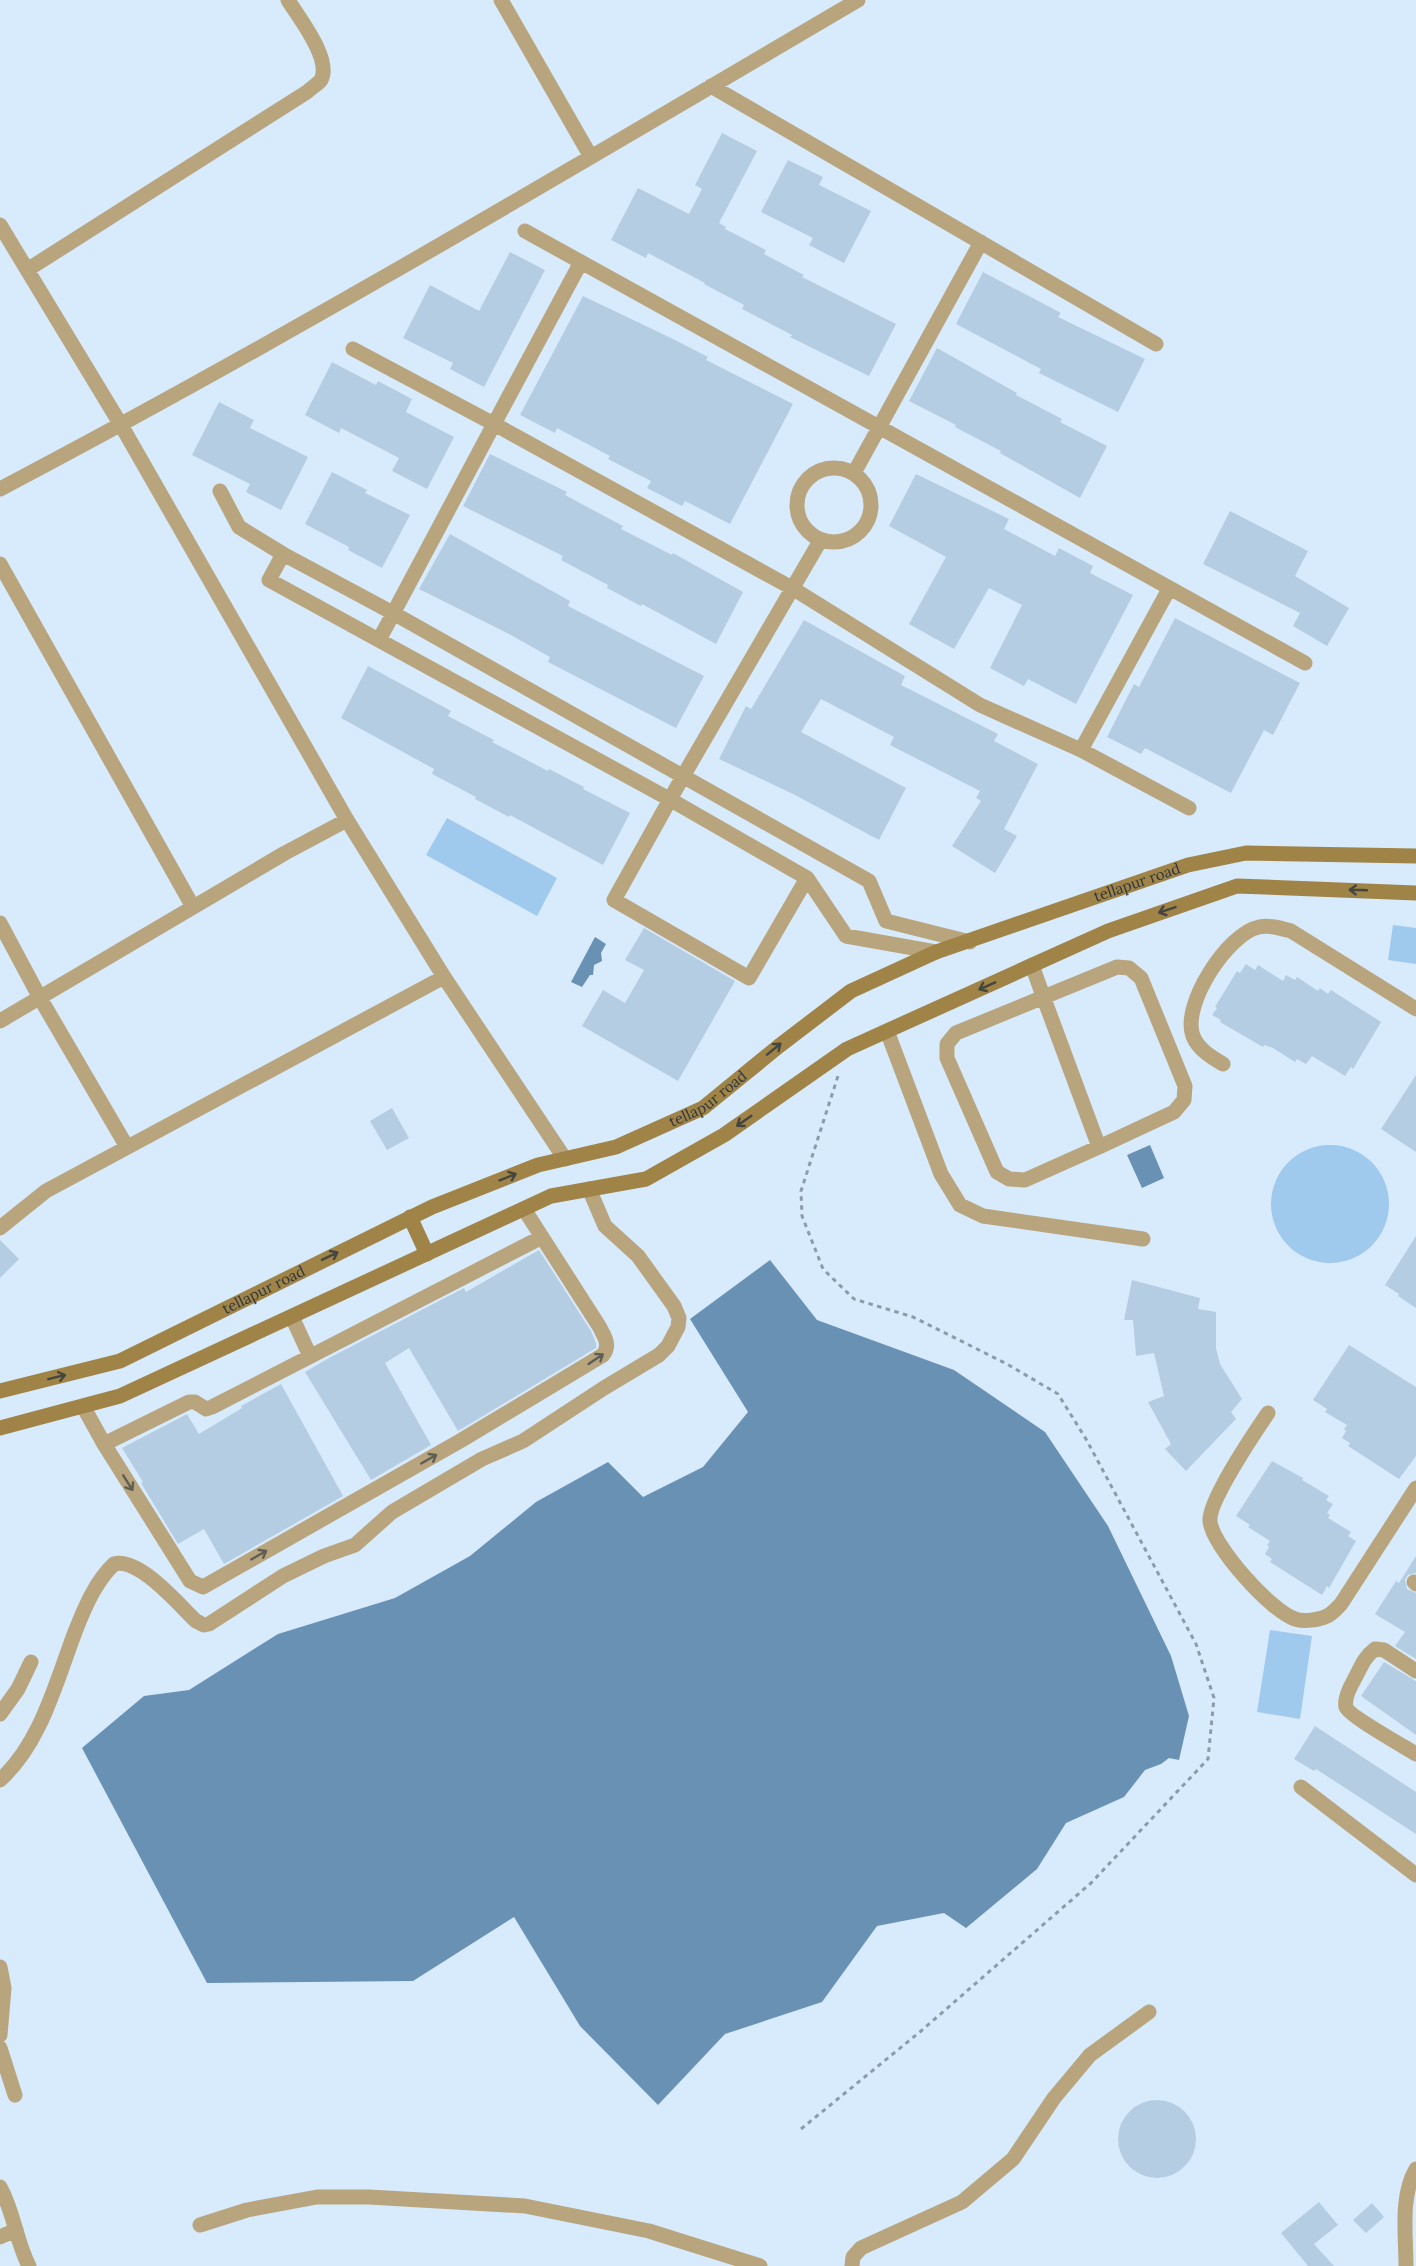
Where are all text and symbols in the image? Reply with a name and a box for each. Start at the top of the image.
street label: tellapur road [1091,858,1183,906]
one-way arrow [1348,885,1368,896]
one-way arrow [1158,906,1177,917]
one-way arrow [979,980,997,992]
one-way arrow [766,1043,782,1056]
street label: tellapur road [666,1066,751,1131]
one-way arrow [737,1115,753,1127]
one-way arrow [498,1171,517,1182]
one-way arrow [321,1250,339,1262]
street label: tellapur road [219,1261,308,1318]
one-way arrow [587,1353,604,1365]
one-way arrow [47,1370,66,1382]
one-way arrow [419,1453,437,1464]
one-way arrow [122,1474,134,1491]
one-way arrow [250,1549,267,1561]

